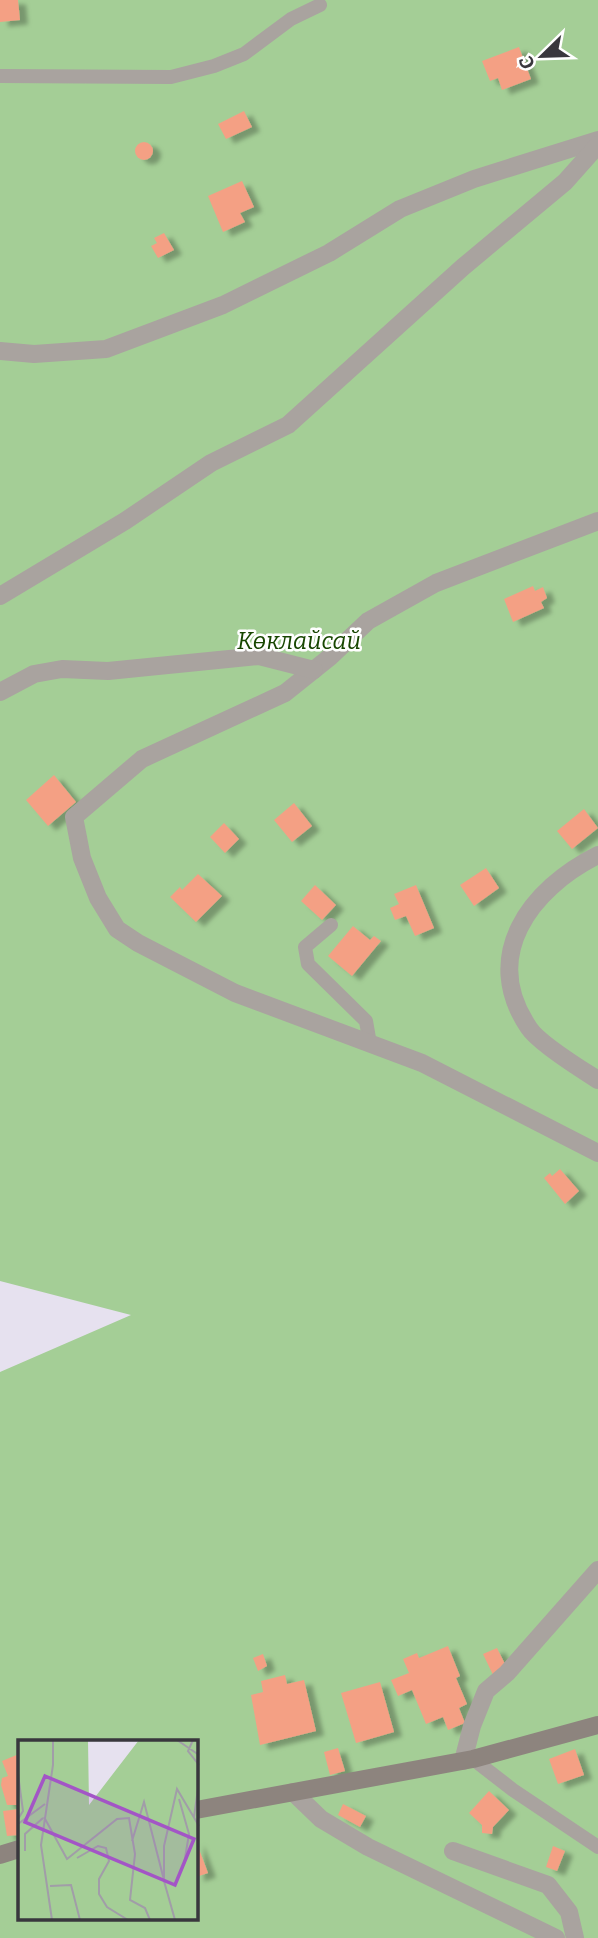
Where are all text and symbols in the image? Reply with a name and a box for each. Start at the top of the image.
north arrow [507,21,577,91]
text: С [514,52,540,72]
park label: Көклайсай [237,627,361,655]
inset map [18,1740,198,1920]

